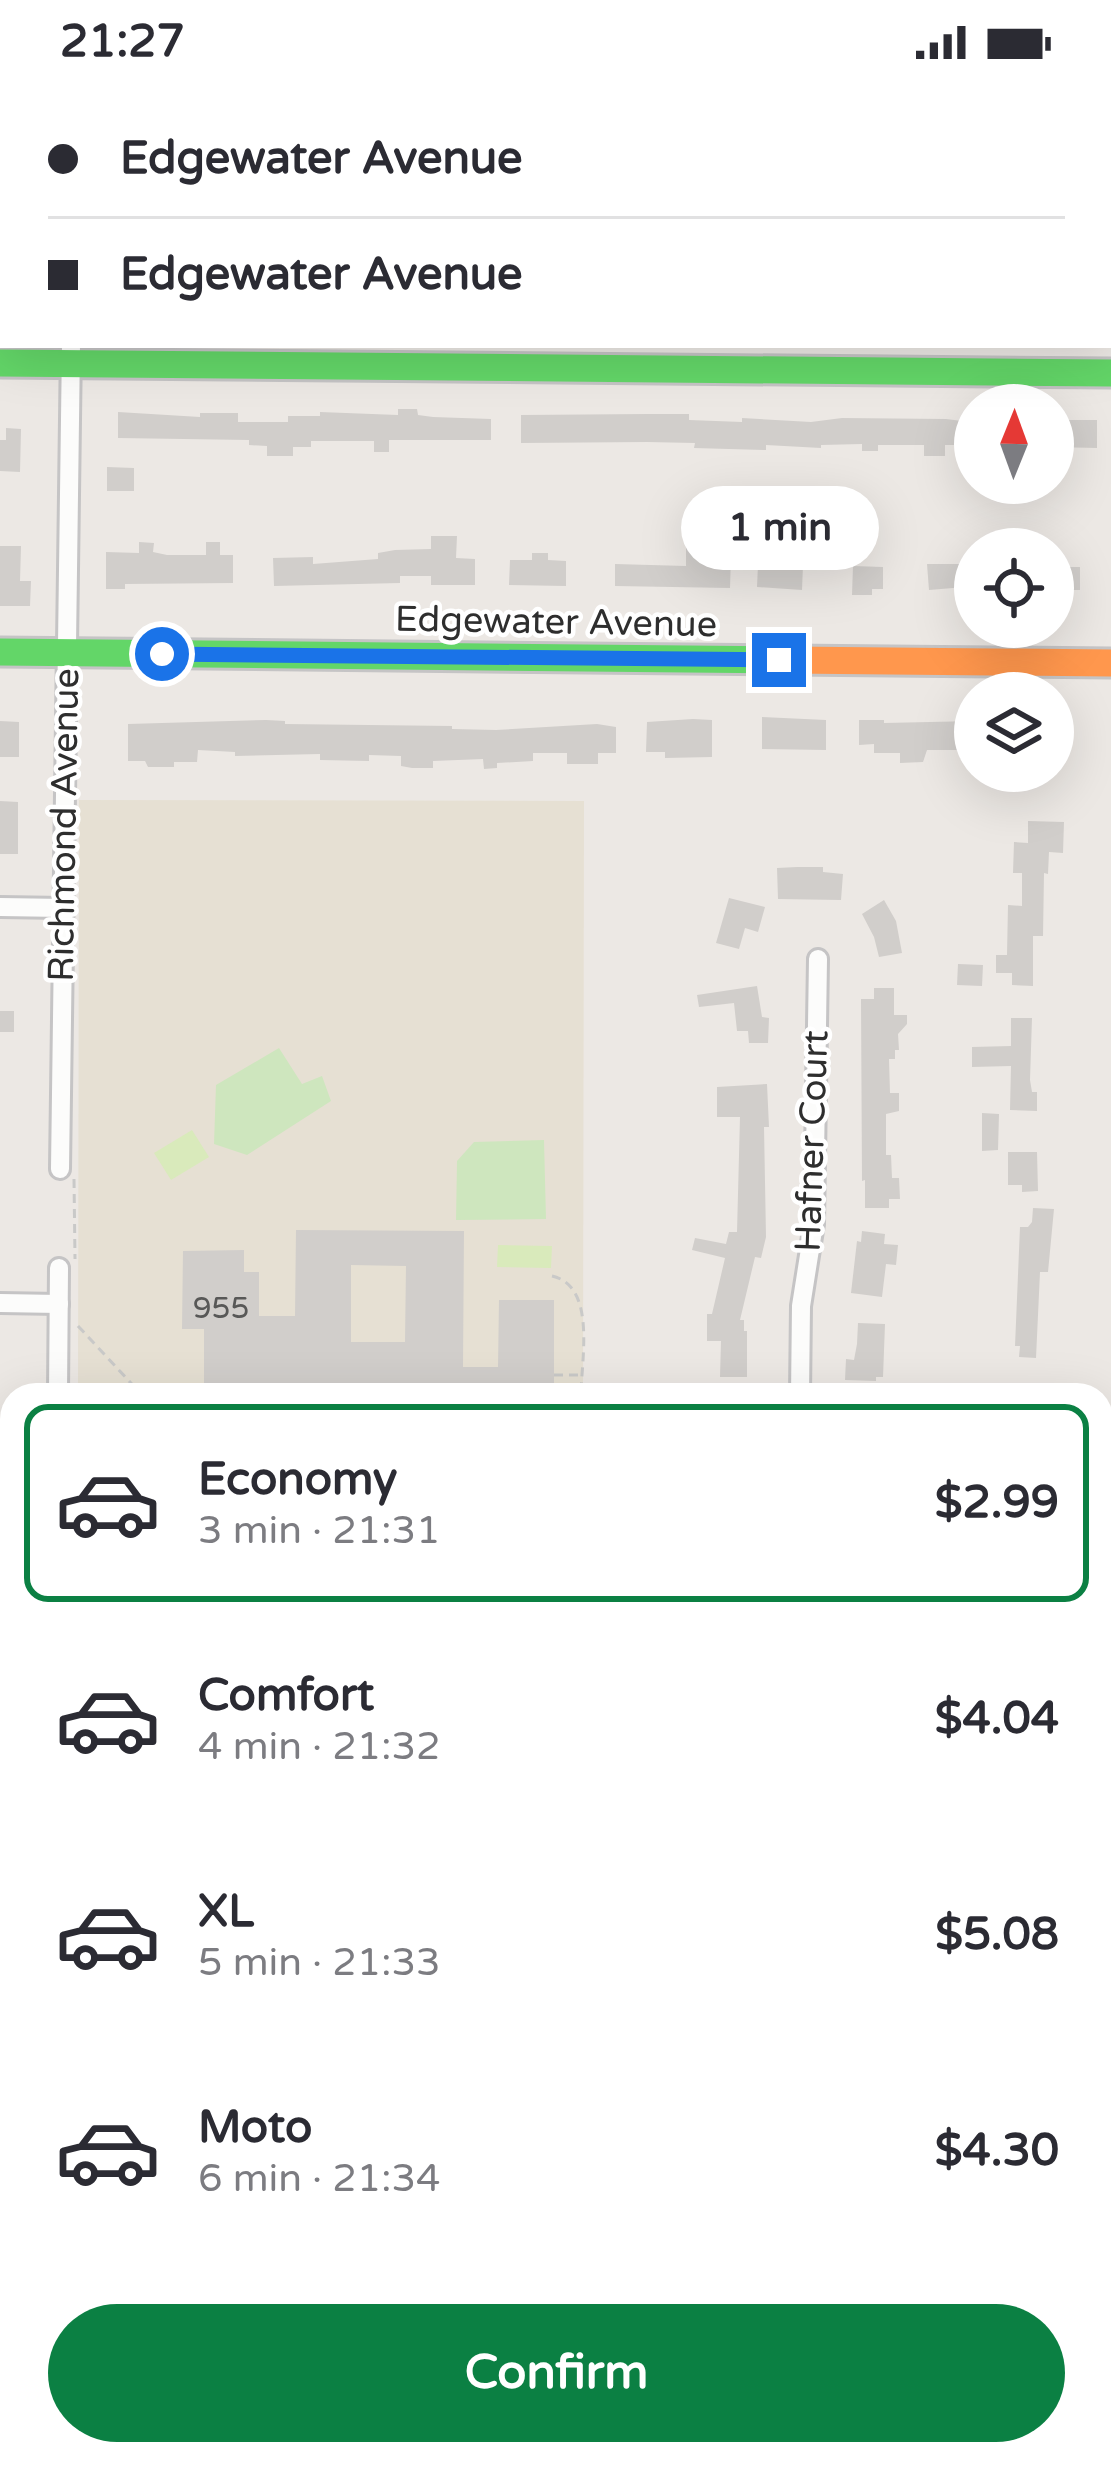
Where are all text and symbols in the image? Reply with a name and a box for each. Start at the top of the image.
text: 21:27 [60,15,185,69]
text: Edgewater Avenue [120,132,523,186]
text: Edgewater Avenue [120,248,523,302]
north arrow [954,384,1074,504]
map controls [954,384,1074,792]
callout: 1 min [680,486,878,570]
text: 1 min [728,504,832,551]
button: locate [954,528,1074,648]
street label: Edgewater Avenue [395,598,717,646]
route start [135,627,189,681]
route end [752,633,806,687]
street label: Richmond Avenue [40,668,88,982]
button: layers [954,672,1074,792]
street label: Hafner Court [787,1029,837,1253]
house number: 955 [193,1290,249,1327]
icon: car [54,1449,162,1557]
text: Economy [198,1453,397,1507]
text: $2.99 [935,1476,1059,1530]
text: 3 min · 21:31 [198,1507,440,1554]
icon: car [54,1665,162,1773]
text: Comfort [198,1669,374,1723]
text: $4.04 [935,1692,1059,1746]
text: 4 min · 21:32 [198,1723,440,1770]
icon: car [54,1881,162,1989]
text: XL [198,1885,254,1939]
text: $5.08 [935,1908,1059,1962]
text: 5 min · 21:33 [198,1939,440,1986]
icon: car [54,2097,162,2205]
text: Moto [198,2101,312,2155]
text: $4.30 [935,2124,1059,2178]
text: 6 min · 21:34 [198,2155,440,2202]
button: Confirm [48,2304,1065,2442]

